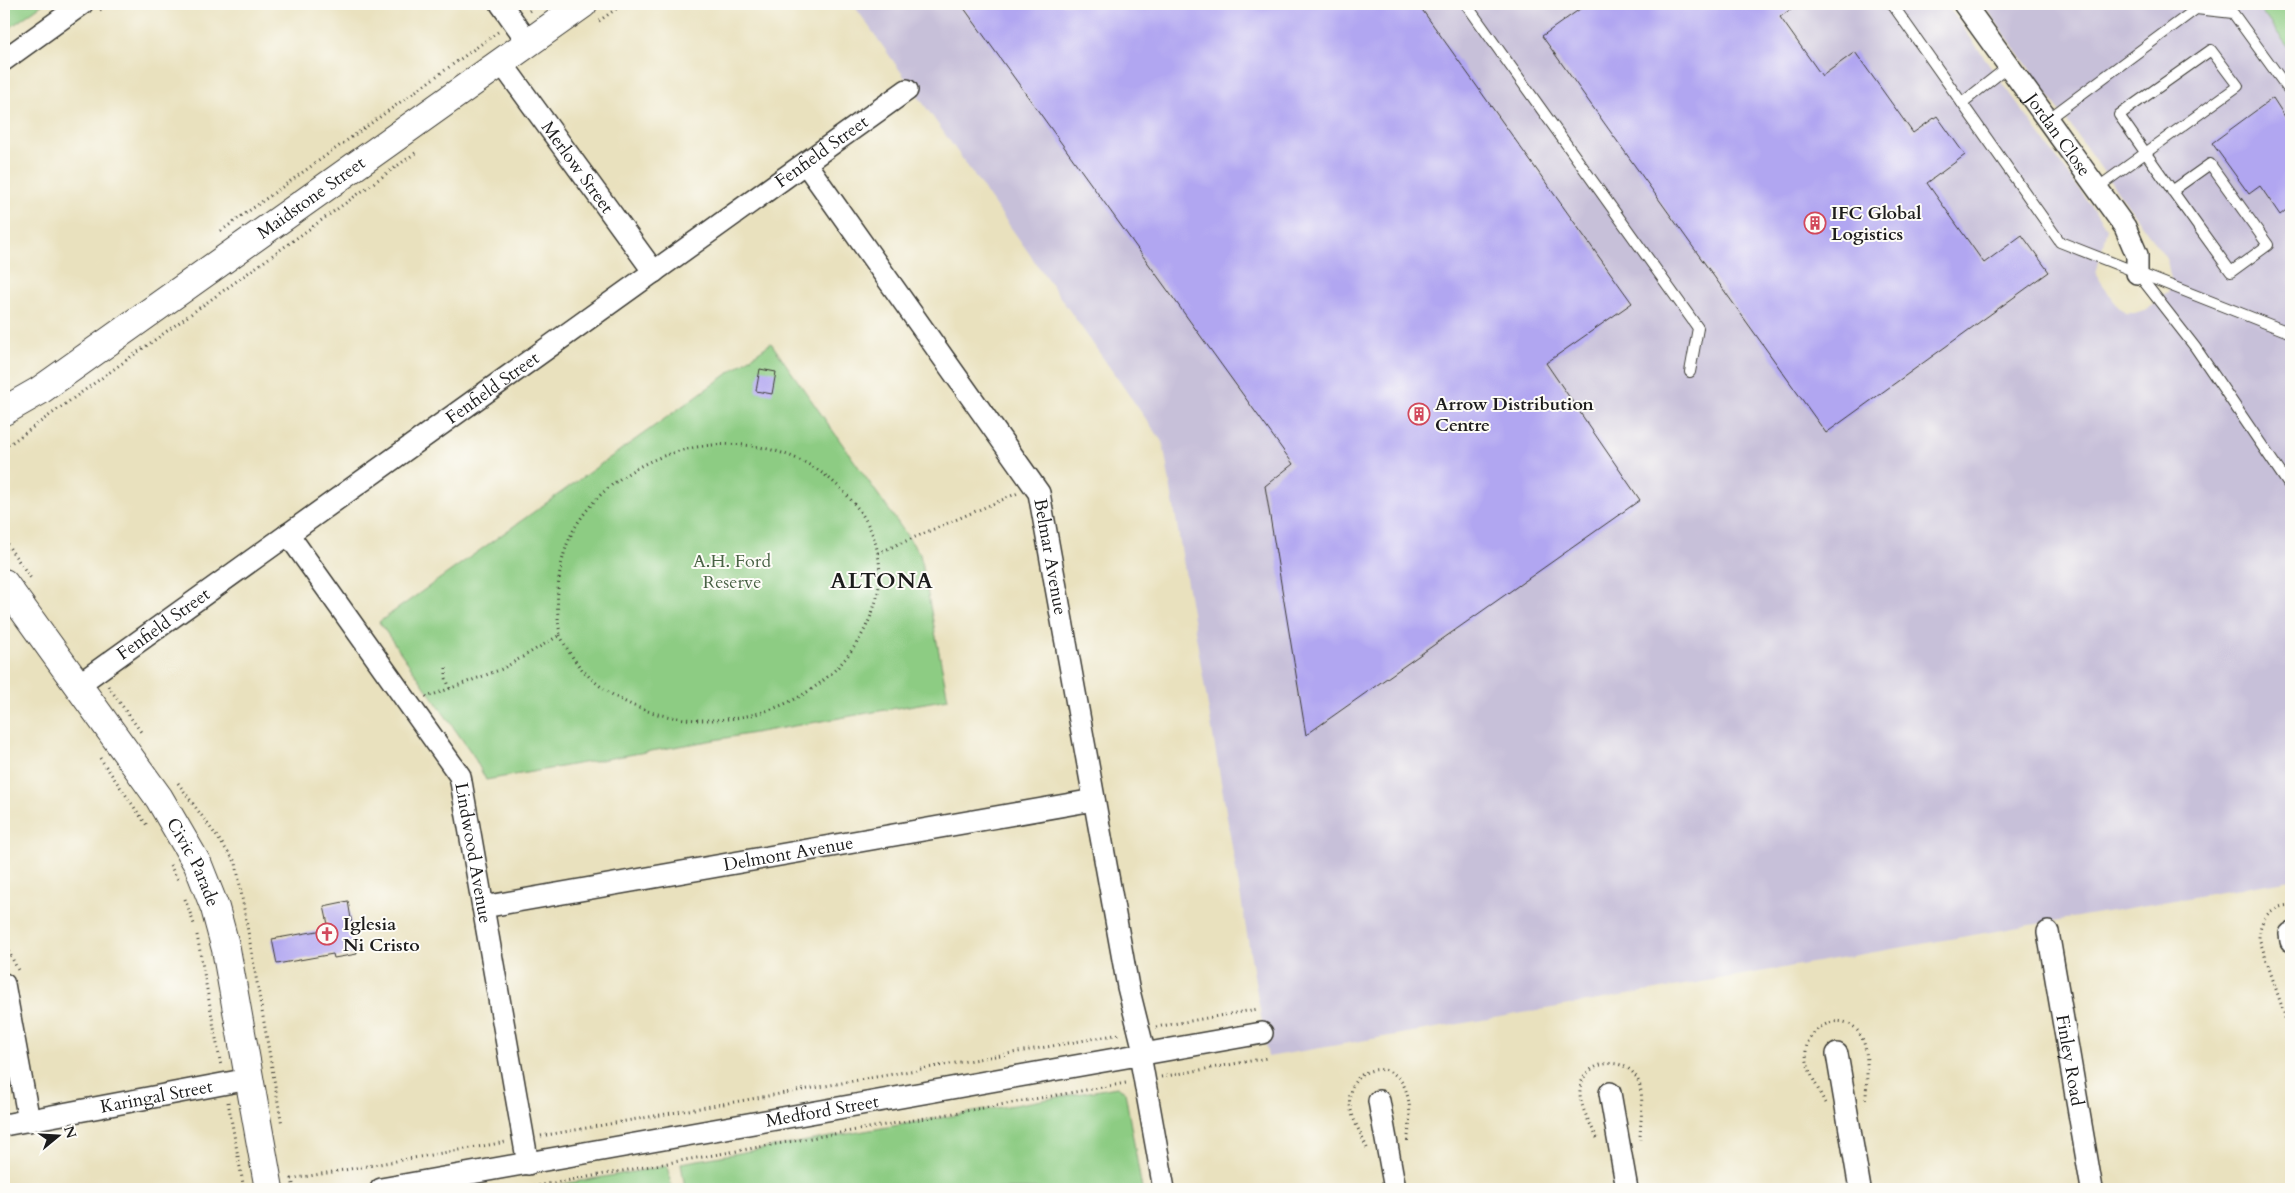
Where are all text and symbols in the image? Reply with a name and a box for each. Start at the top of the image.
street label: Jordan Close [2018,86,2096,182]
street label: Fenfield Street [770,110,874,194]
street label: Merlow Street [535,116,619,219]
street label: Maidstone Street [252,151,371,245]
place label: IFC Global Logistics [1831,201,1921,247]
building icon: IFC Global Logistics [1803,211,1827,235]
street label: Fenfield Street [441,346,545,430]
place label: Arrow Distribution Centre [1435,392,1594,438]
building icon: Arrow Distribution Centre [1407,402,1431,426]
street label: Belmar Avenue [1027,497,1073,617]
park label: A.H. Ford Reserve [693,549,771,595]
district label: ALTONA [830,566,934,596]
street label: Fenfield Street [112,582,216,666]
street label: Lindwood Avenue [448,781,498,925]
street label: Civic Parade [160,813,225,910]
street label: Delmont Avenue [721,830,855,878]
place label: Iglesia Ni Cristo [343,912,420,958]
church icon: Iglesia Ni Cristo [315,922,339,946]
street label: Finley Road [2049,1013,2090,1108]
street label: Karingal Street [98,1074,215,1120]
street label: Medford Street [764,1089,881,1134]
north arrow [32,1110,82,1160]
text: N [59,1123,81,1141]

